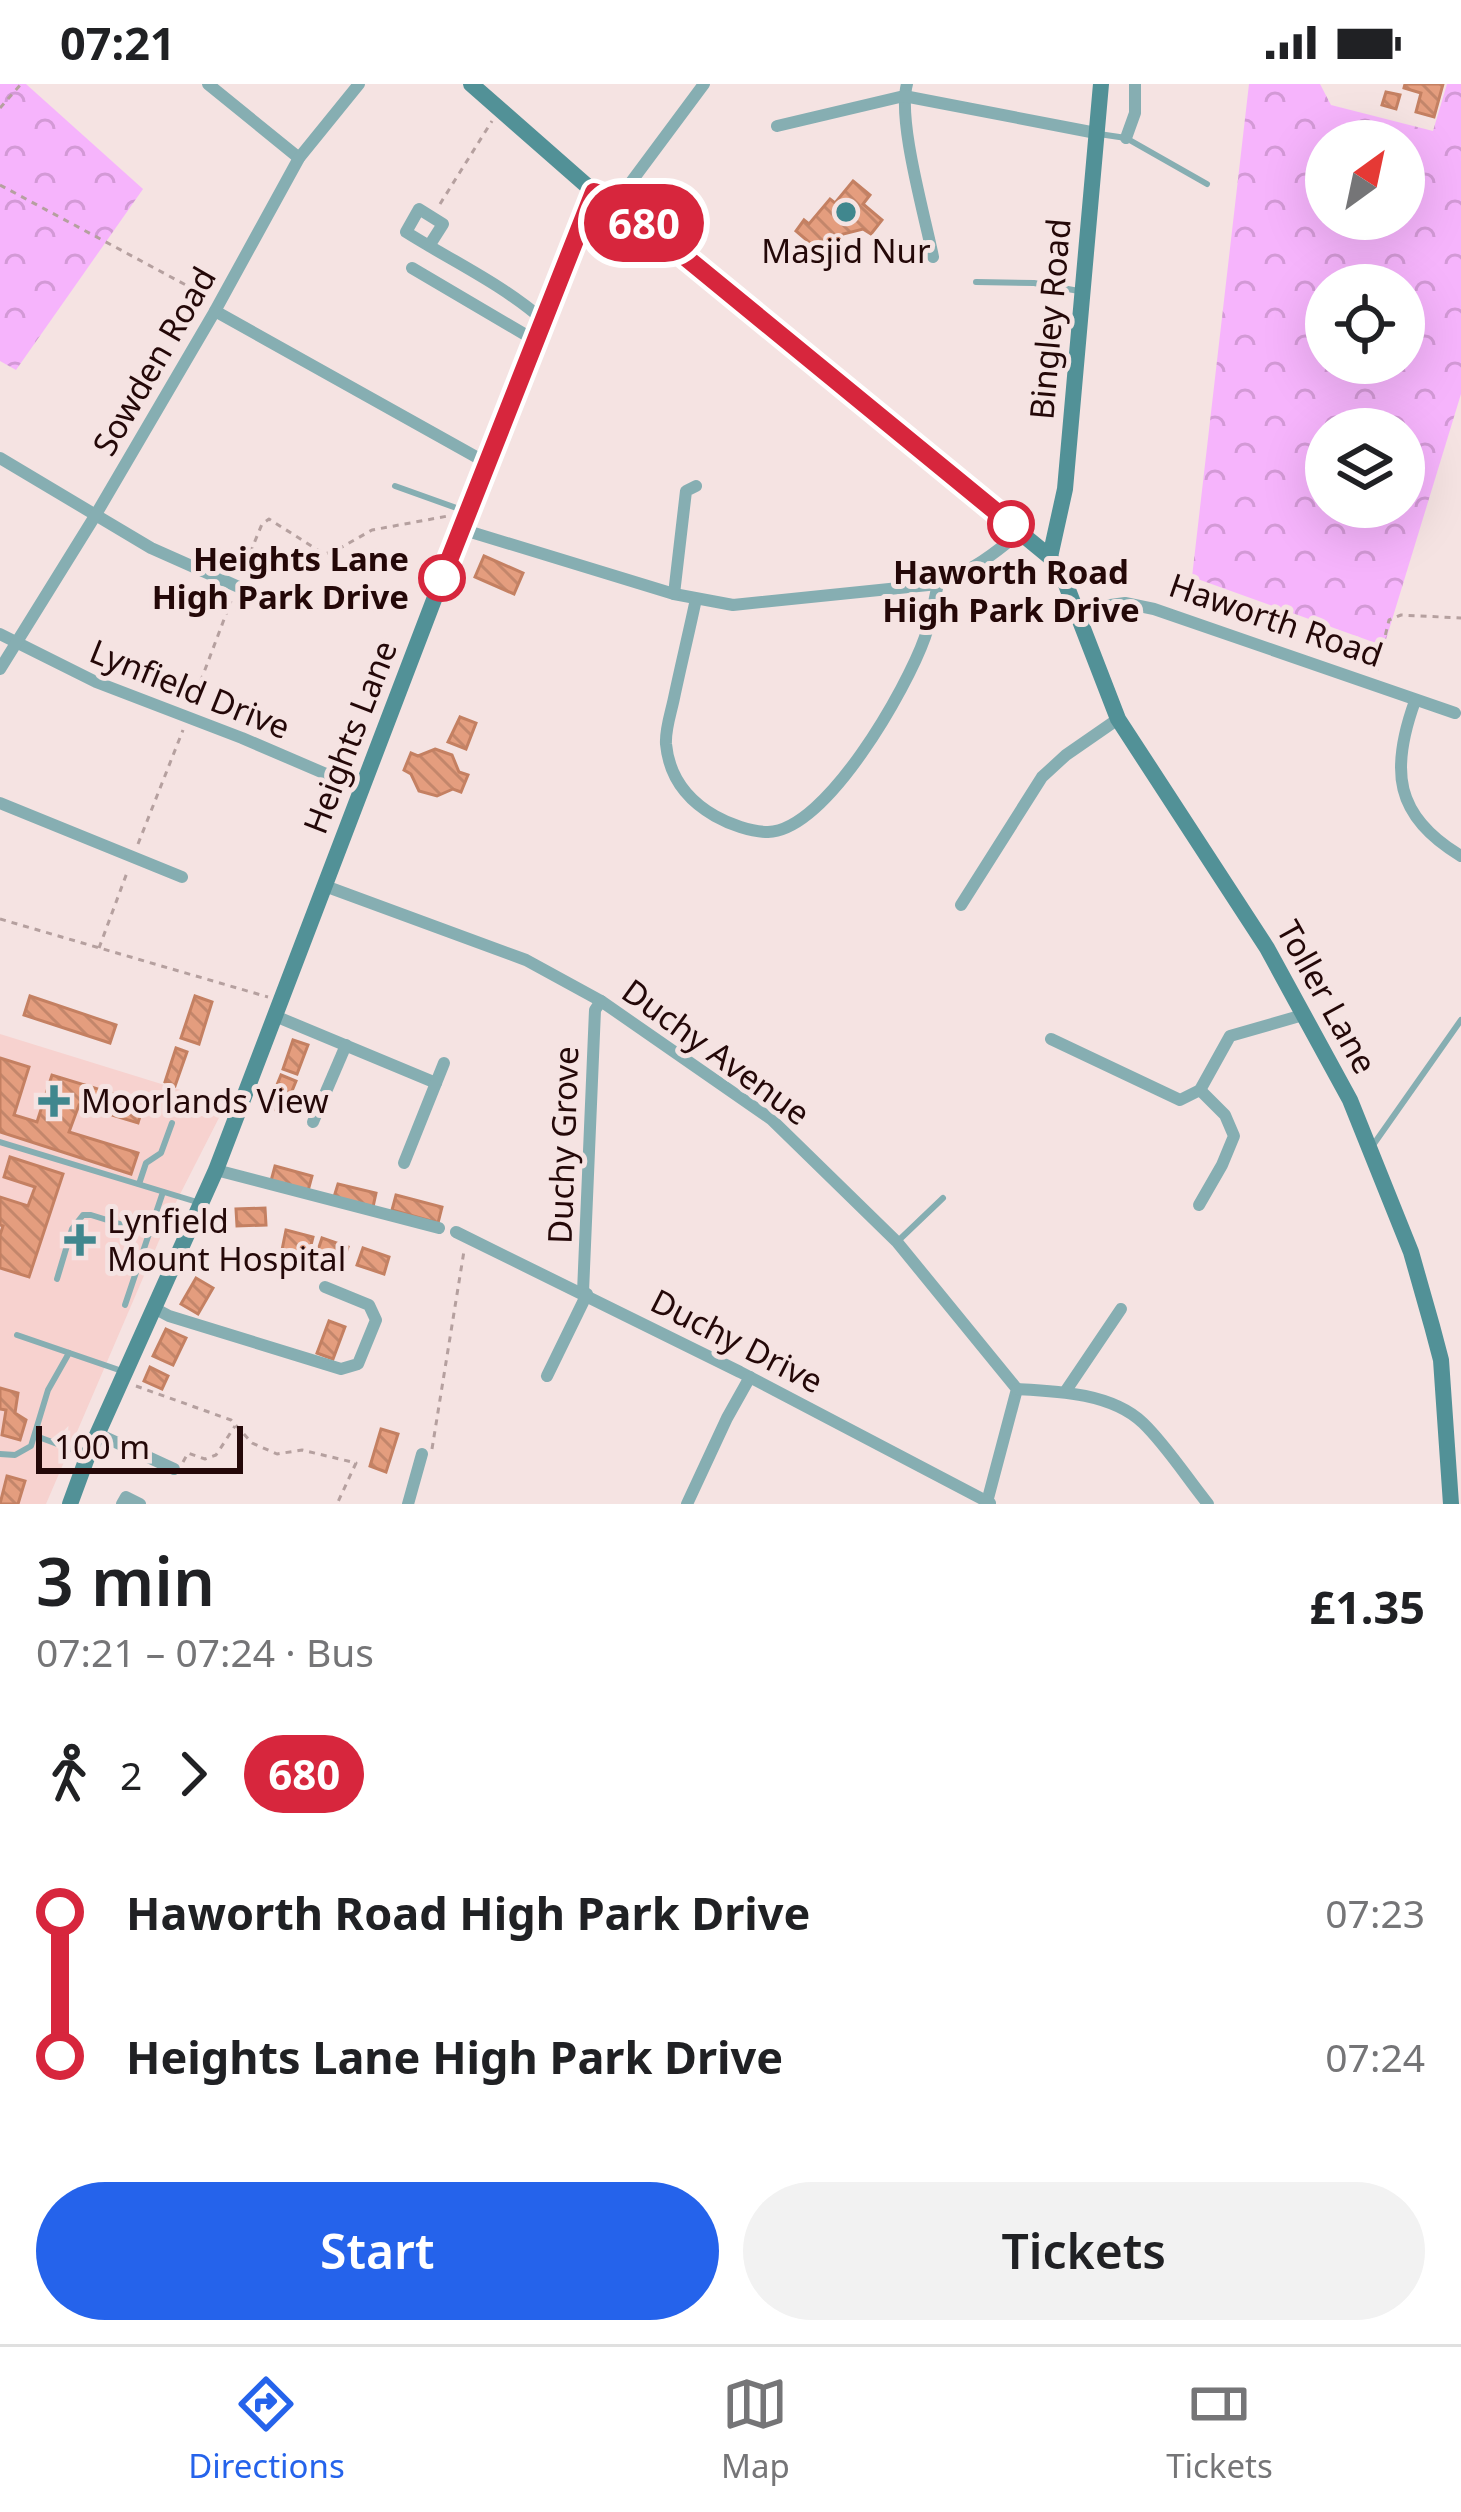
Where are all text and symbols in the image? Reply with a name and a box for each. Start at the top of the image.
text: 07:21 [60,12,176,73]
north arrow [1305,120,1425,240]
map controls [1305,120,1425,528]
line badge: 680 [575,184,713,262]
text: 680 [608,194,680,251]
marker: Masjid Nur [833,199,859,225]
street label: Bingley Road [1018,216,1081,421]
place label: Masjid Nur [761,228,931,273]
street label: Sowden Road [81,258,226,463]
button: locate [1305,264,1425,384]
button: layers [1305,408,1425,528]
marker: Haworth Road High Park Drive [989,502,1033,546]
place label: Heights Lane High Park Drive [152,536,409,619]
place label: Haworth Road High Park Drive [882,549,1140,632]
marker: Heights Lane High Park Drive [420,556,464,600]
street label: Haworth Road [1164,562,1389,677]
street label: Lynfield Drive [83,628,297,749]
street label: Heights Lane [292,634,407,840]
street label: Toller Lane [1267,912,1388,1081]
street label: Duchy Avenue [613,968,819,1135]
street label: Duchy Grove [537,1045,588,1245]
place label: Moorlands View [81,1078,329,1123]
marker: Moorlands View [38,1085,70,1117]
place label: Lynfield Mount Hospital [107,1198,346,1281]
marker: Lynfield Mount Hospital [64,1224,96,1256]
street label: Duchy Drive [643,1278,831,1403]
scale bar [36,1420,243,1473]
text: 100 m [54,1424,150,1469]
text: 3 min [36,1535,215,1625]
text: £1.35 [1309,1576,1425,1637]
text: 07:21 – 07:24 · Bus [36,1625,374,1678]
icon: walk [36,1741,102,1807]
icon: forward [160,1741,226,1807]
text: 680 [268,1745,340,1802]
text: 2 [120,1748,142,1801]
text: Haworth Road High Park Drive [126,1882,810,1943]
text: 07:23 [1325,1886,1425,1939]
text: Heights Lane High Park Drive [126,2026,783,2087]
text: 07:24 [1325,2030,1425,2083]
button: Start [36,2182,719,2320]
button: Tickets [743,2182,1425,2320]
tab: Directions [188,2371,345,2488]
tab: Map [721,2371,790,2488]
tab: Tickets [1166,2371,1273,2488]

